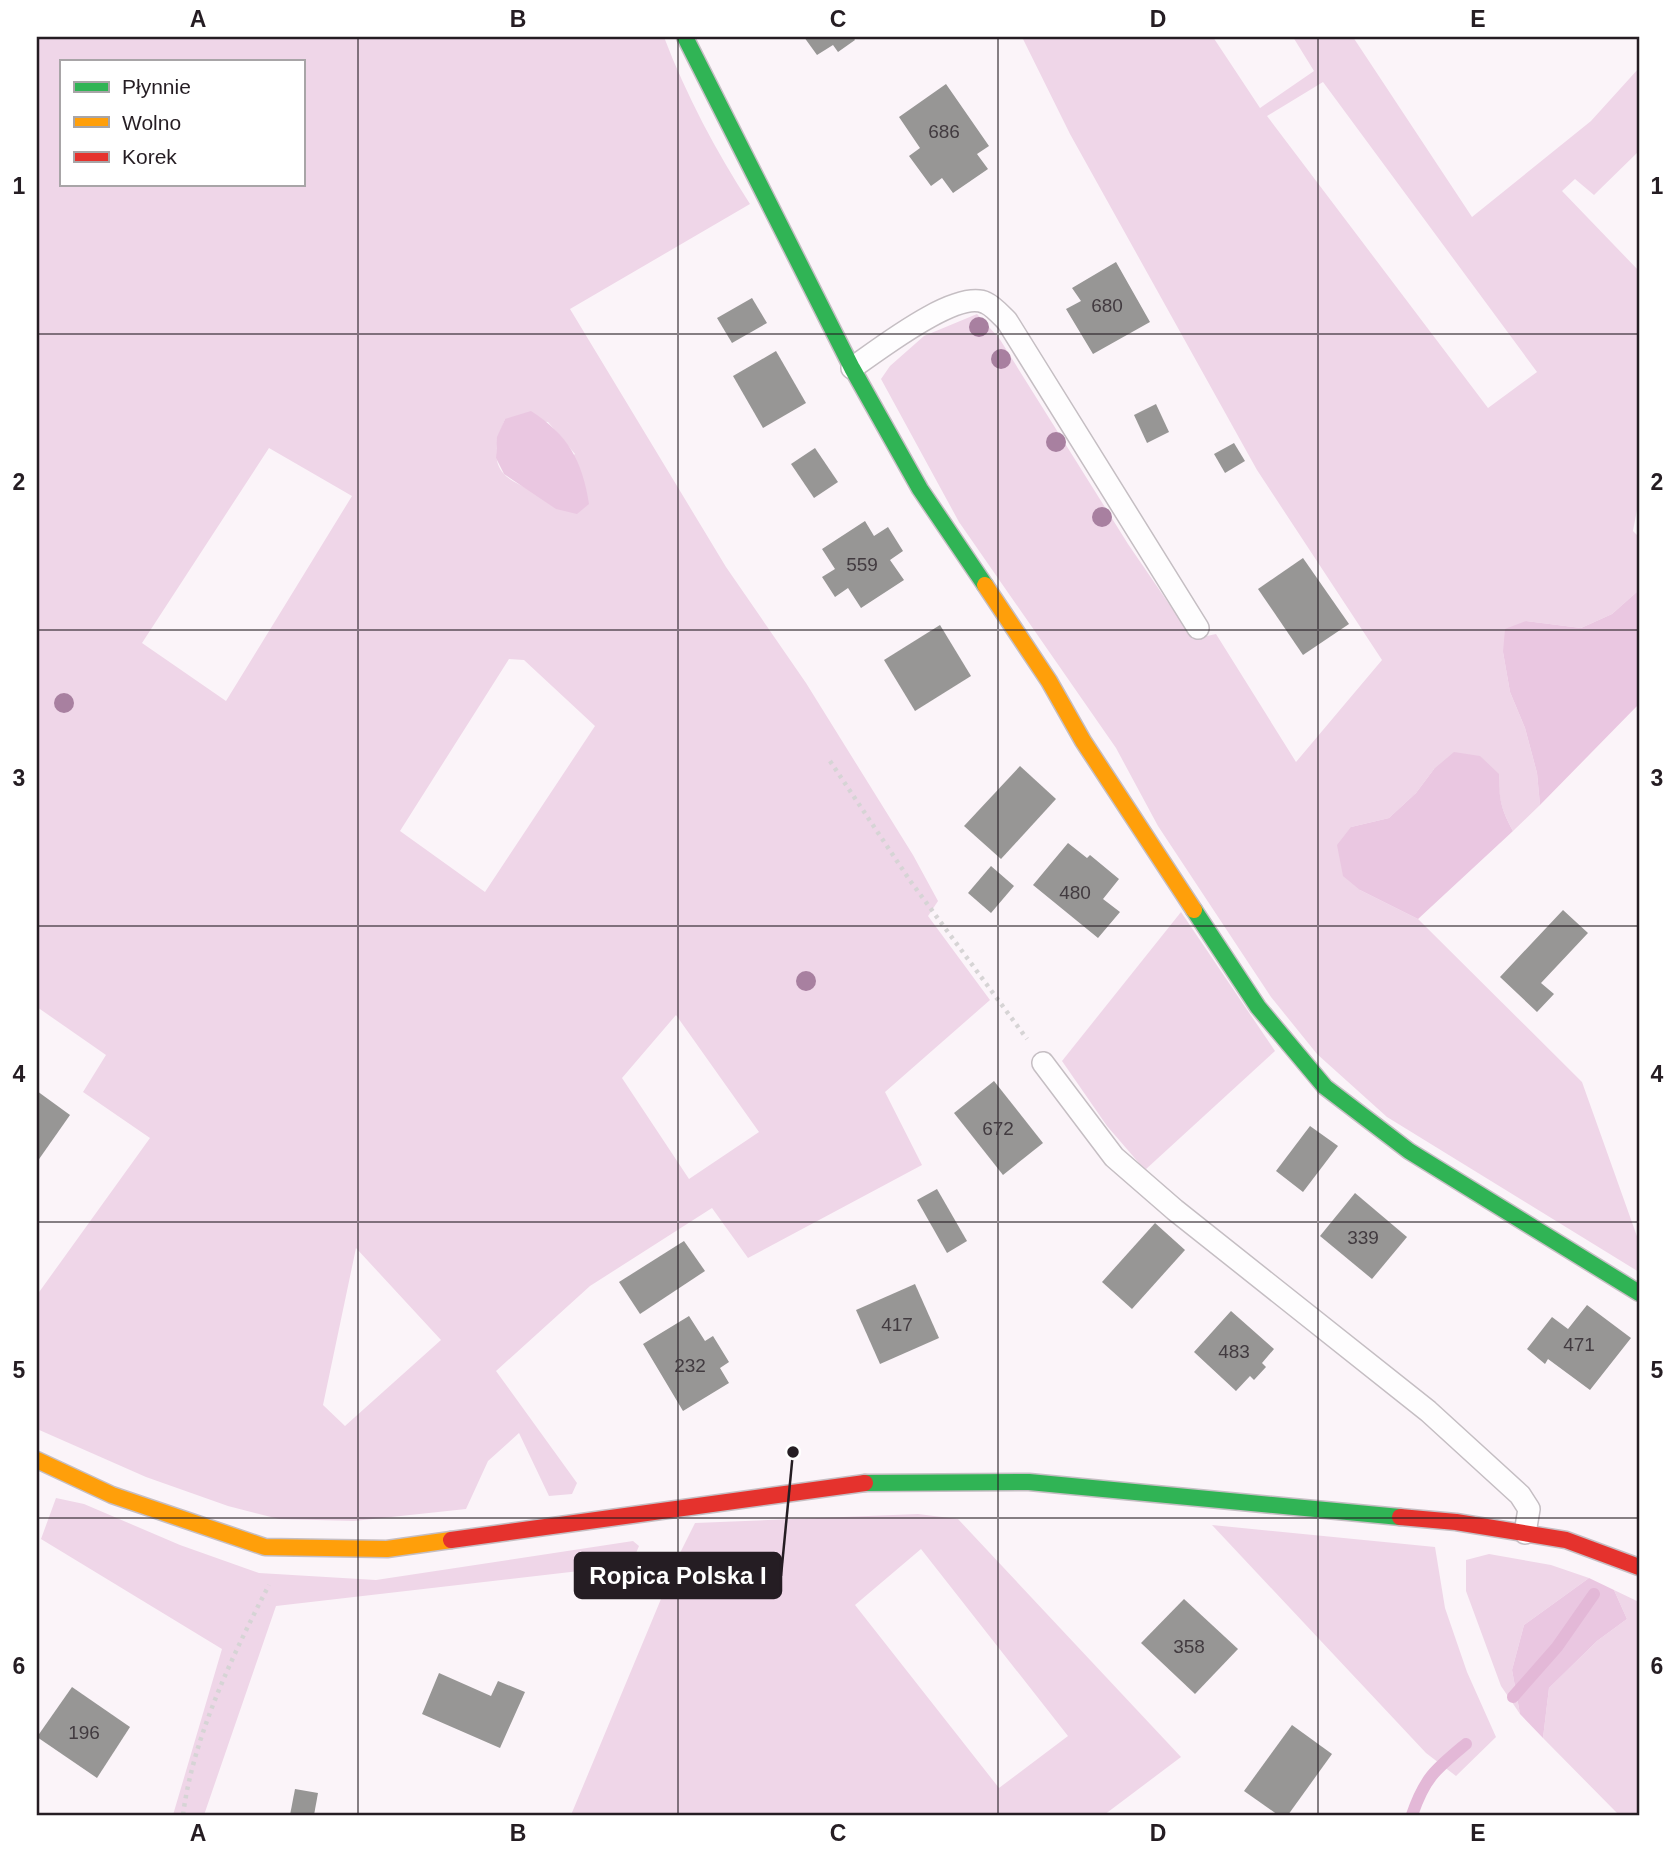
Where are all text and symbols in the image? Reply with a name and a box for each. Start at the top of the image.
text: A [190,6,206,32]
text: B [510,6,526,32]
text: C [830,6,846,32]
text: D [1150,6,1166,32]
text: E [1470,6,1486,32]
legend [60,60,304,186]
text: Płynnie [122,75,191,98]
text: Wolno [122,111,181,134]
house number: 686 [928,121,960,142]
text: Korek [122,145,177,168]
text: 1 [13,173,26,199]
text: 1 [1651,173,1664,199]
house number: 680 [1091,295,1123,316]
text: 2 [13,469,25,495]
text: 2 [1651,469,1663,495]
house number: 559 [846,554,878,575]
text: 3 [13,765,25,791]
text: 3 [1651,765,1663,791]
house number: 480 [1059,882,1091,903]
text: 4 [13,1061,26,1087]
text: 4 [1651,1061,1664,1087]
house number: 672 [982,1118,1014,1139]
house number: 339 [1347,1227,1379,1248]
house number: 417 [881,1314,913,1335]
house number: 471 [1563,1334,1595,1355]
house number: 483 [1218,1341,1250,1362]
house number: 232 [674,1355,706,1376]
text: 5 [13,1357,26,1383]
text: 5 [1651,1357,1664,1383]
callout: Ropica Polska I [575,1553,781,1598]
text: Ropica Polska I [589,1562,767,1589]
house number: 358 [1173,1636,1205,1657]
text: 6 [13,1653,25,1679]
text: 6 [1651,1653,1663,1679]
house number: 196 [68,1722,100,1743]
text: A [190,1820,206,1846]
text: B [510,1820,526,1846]
text: C [830,1820,846,1846]
text: D [1150,1820,1166,1846]
text: E [1470,1820,1486,1846]

